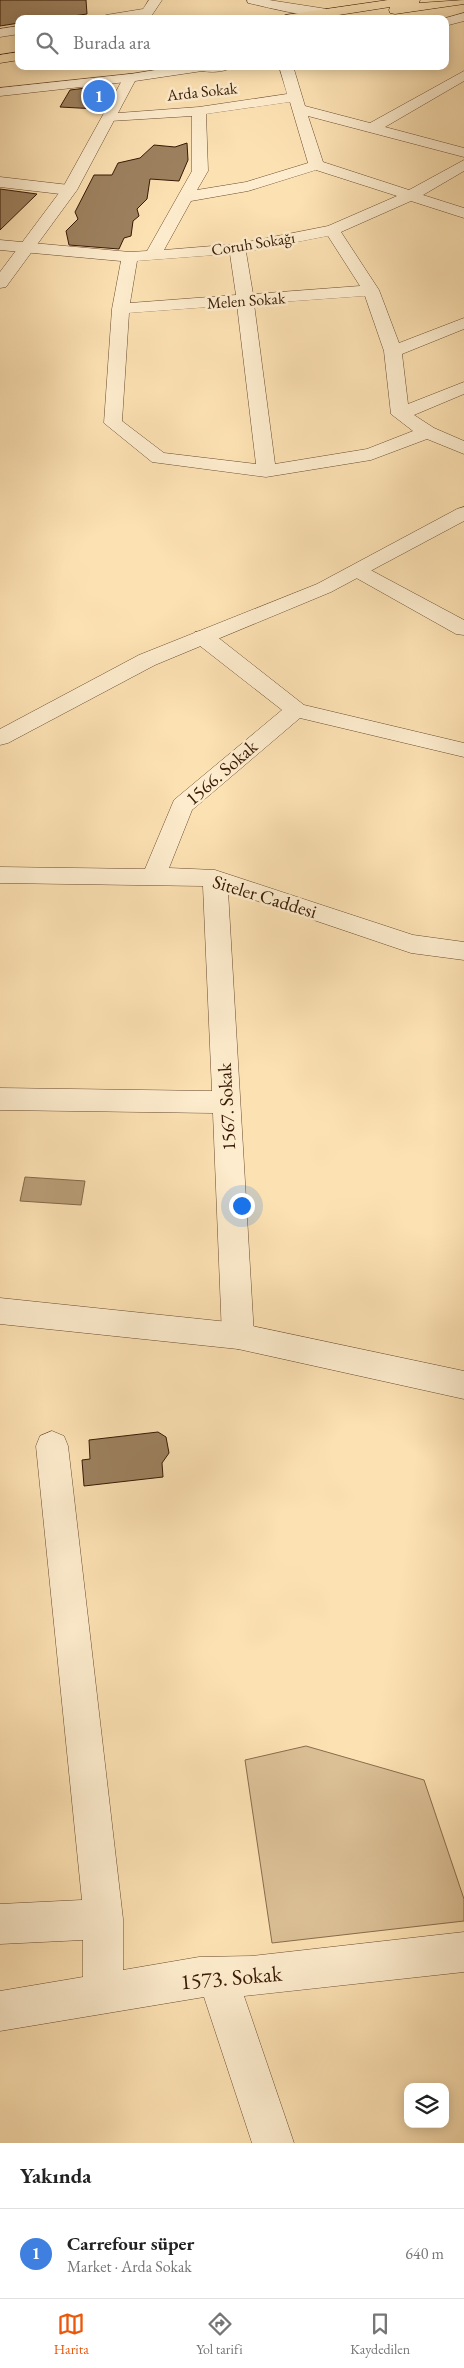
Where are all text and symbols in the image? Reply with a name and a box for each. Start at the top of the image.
search box [15,15,449,70]
icon: search [33,29,61,57]
text: Burada ara [73,30,151,55]
pin: 1 [83,77,115,115]
street label: Arda Sokak [165,77,239,106]
street label: Coruh Sokağı [210,227,296,260]
street label: Melen Sokak [206,287,286,314]
street label: 1566. Sokak [180,733,264,811]
street label: Siteler Caddesi [210,869,320,924]
street label: 1567. Sokak [212,1061,241,1152]
your location [229,1193,255,1219]
street label: 1573. Sokak [179,1959,284,1996]
map controls [404,2083,449,2128]
button: layers [404,2083,449,2128]
text: Yakında [20,2162,91,2189]
text: Carrefour süper [67,2231,194,2256]
text: 1 [32,2243,40,2264]
text: 640 m [405,2243,444,2264]
text: Market · Arda Sokak [67,2256,192,2277]
tab: Harita [54,2310,89,2358]
tab: Yol tarifi [196,2310,243,2358]
tab: Kaydedilen [350,2310,410,2358]

